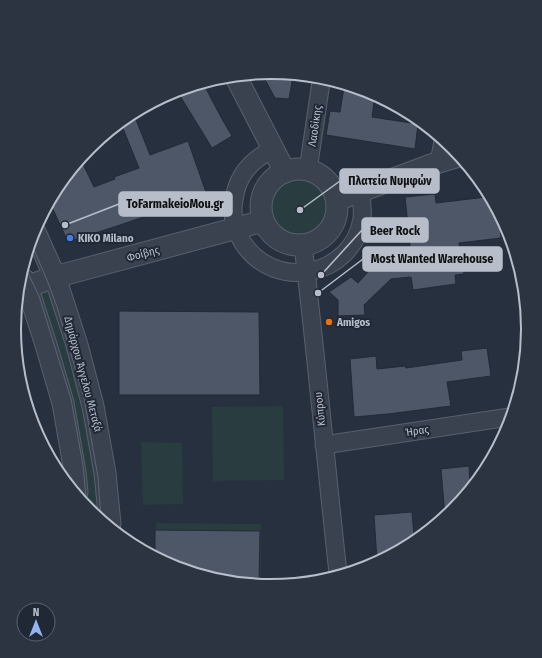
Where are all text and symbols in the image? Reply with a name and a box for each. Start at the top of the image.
street label: Λαοδίκης [306,104,324,147]
callout: Πλατεία Νυμφών [340,169,439,193]
text: Πλατεία Νυμφών [348,173,432,188]
callout: ToFarmakeioMou.gr [119,192,232,216]
text: ToFarmakeioMou.gr [126,197,224,211]
callout: Beer Rock [362,218,428,242]
text: Beer Rock [370,224,421,238]
place label: KIKO Milano [78,232,134,245]
marker: KIKO Milano [65,233,75,243]
street label: Φοίβης [125,243,161,265]
callout: Most Wanted Warehouse [363,247,502,271]
text: Most Wanted Warehouse [371,252,493,266]
street label: Δημάρχου Άγγελου Μεταξά [61,315,105,433]
place label: Amigos [336,316,370,329]
marker: Amigos [324,317,334,327]
street label: Κύπρου [312,391,328,427]
street label: Ήρας [404,423,430,439]
north arrow [16,602,56,642]
text: N [33,606,39,619]

